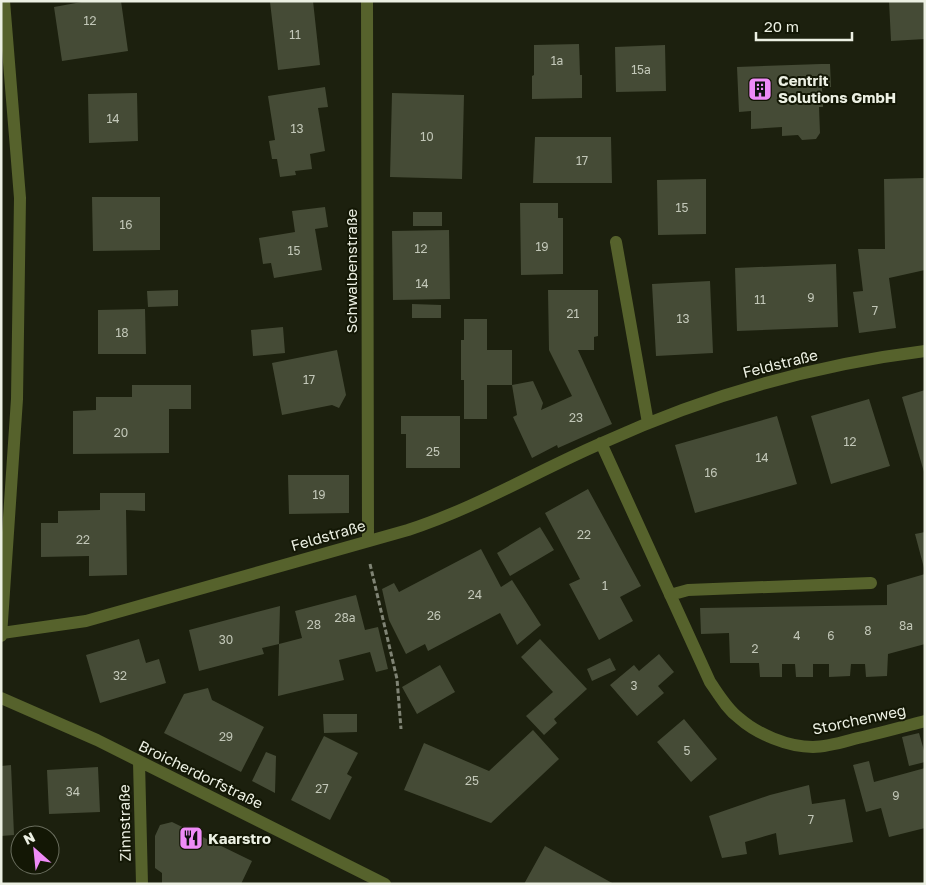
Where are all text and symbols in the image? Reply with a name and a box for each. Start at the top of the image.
scale bar [756,10,852,42]
house number: 12 [84,13,96,28]
text: 20 m [764,17,799,35]
house number: 11 [289,27,301,42]
house number: 1a [551,53,563,68]
house number: 15a [631,62,651,77]
place label: Centrit Solutions GmbH [778,71,896,106]
building icon: Centrit Solutions GmbH [747,76,773,102]
house number: 14 [106,111,120,126]
house number: 13 [291,121,303,136]
house number: 10 [420,129,434,144]
house number: 17 [576,153,588,168]
house number: 15 [676,200,688,215]
street label: Schwalbenstraße [342,208,360,333]
house number: 16 [119,217,133,232]
house number: 19 [535,239,549,254]
house number: 12 [415,241,427,256]
house number: 15 [288,243,300,258]
house number: 14 [415,276,429,291]
house number: 9 [807,290,815,305]
house number: 11 [754,292,766,307]
house number: 7 [872,303,878,318]
house number: 21 [567,306,580,321]
house number: 13 [677,311,689,326]
house number: 18 [115,325,129,340]
street label: Feldstraße [741,345,820,381]
house number: 17 [303,372,315,387]
house number: 23 [569,410,583,425]
house number: 20 [114,425,128,440]
house number: 12 [844,434,856,449]
house number: 25 [426,444,440,459]
house number: 14 [755,450,769,465]
house number: 16 [704,465,718,480]
house number: 19 [312,487,326,502]
street label: Feldstraße [289,516,368,554]
house number: 22 [577,527,591,542]
house number: 22 [76,532,90,547]
house number: 1 [602,578,608,593]
house number: 24 [468,587,482,602]
house number: 26 [427,608,441,623]
house number: 28a [334,610,356,625]
house number: 28 [307,617,321,632]
house number: 8a [899,618,913,633]
house number: 8 [864,623,872,638]
house number: 4 [793,628,801,643]
house number: 6 [827,628,835,643]
house number: 30 [219,632,233,647]
house number: 2 [752,641,759,656]
house number: 32 [113,668,127,683]
house number: 3 [630,678,638,693]
street label: Storchenweg [811,700,907,738]
house number: 29 [219,729,233,744]
street label: Broicherdorfstraße [136,736,266,812]
house number: 5 [684,743,691,758]
house number: 25 [465,773,479,788]
house number: 27 [315,781,329,796]
house number: 34 [66,784,80,799]
street label: Zinnstraße [114,784,134,862]
house number: 9 [892,788,900,803]
house number: 7 [808,812,814,827]
north arrow [10,825,60,875]
restaurant icon: Kaarstro [178,825,204,851]
text: N [20,828,37,848]
place label: Kaarstro [208,829,271,847]

